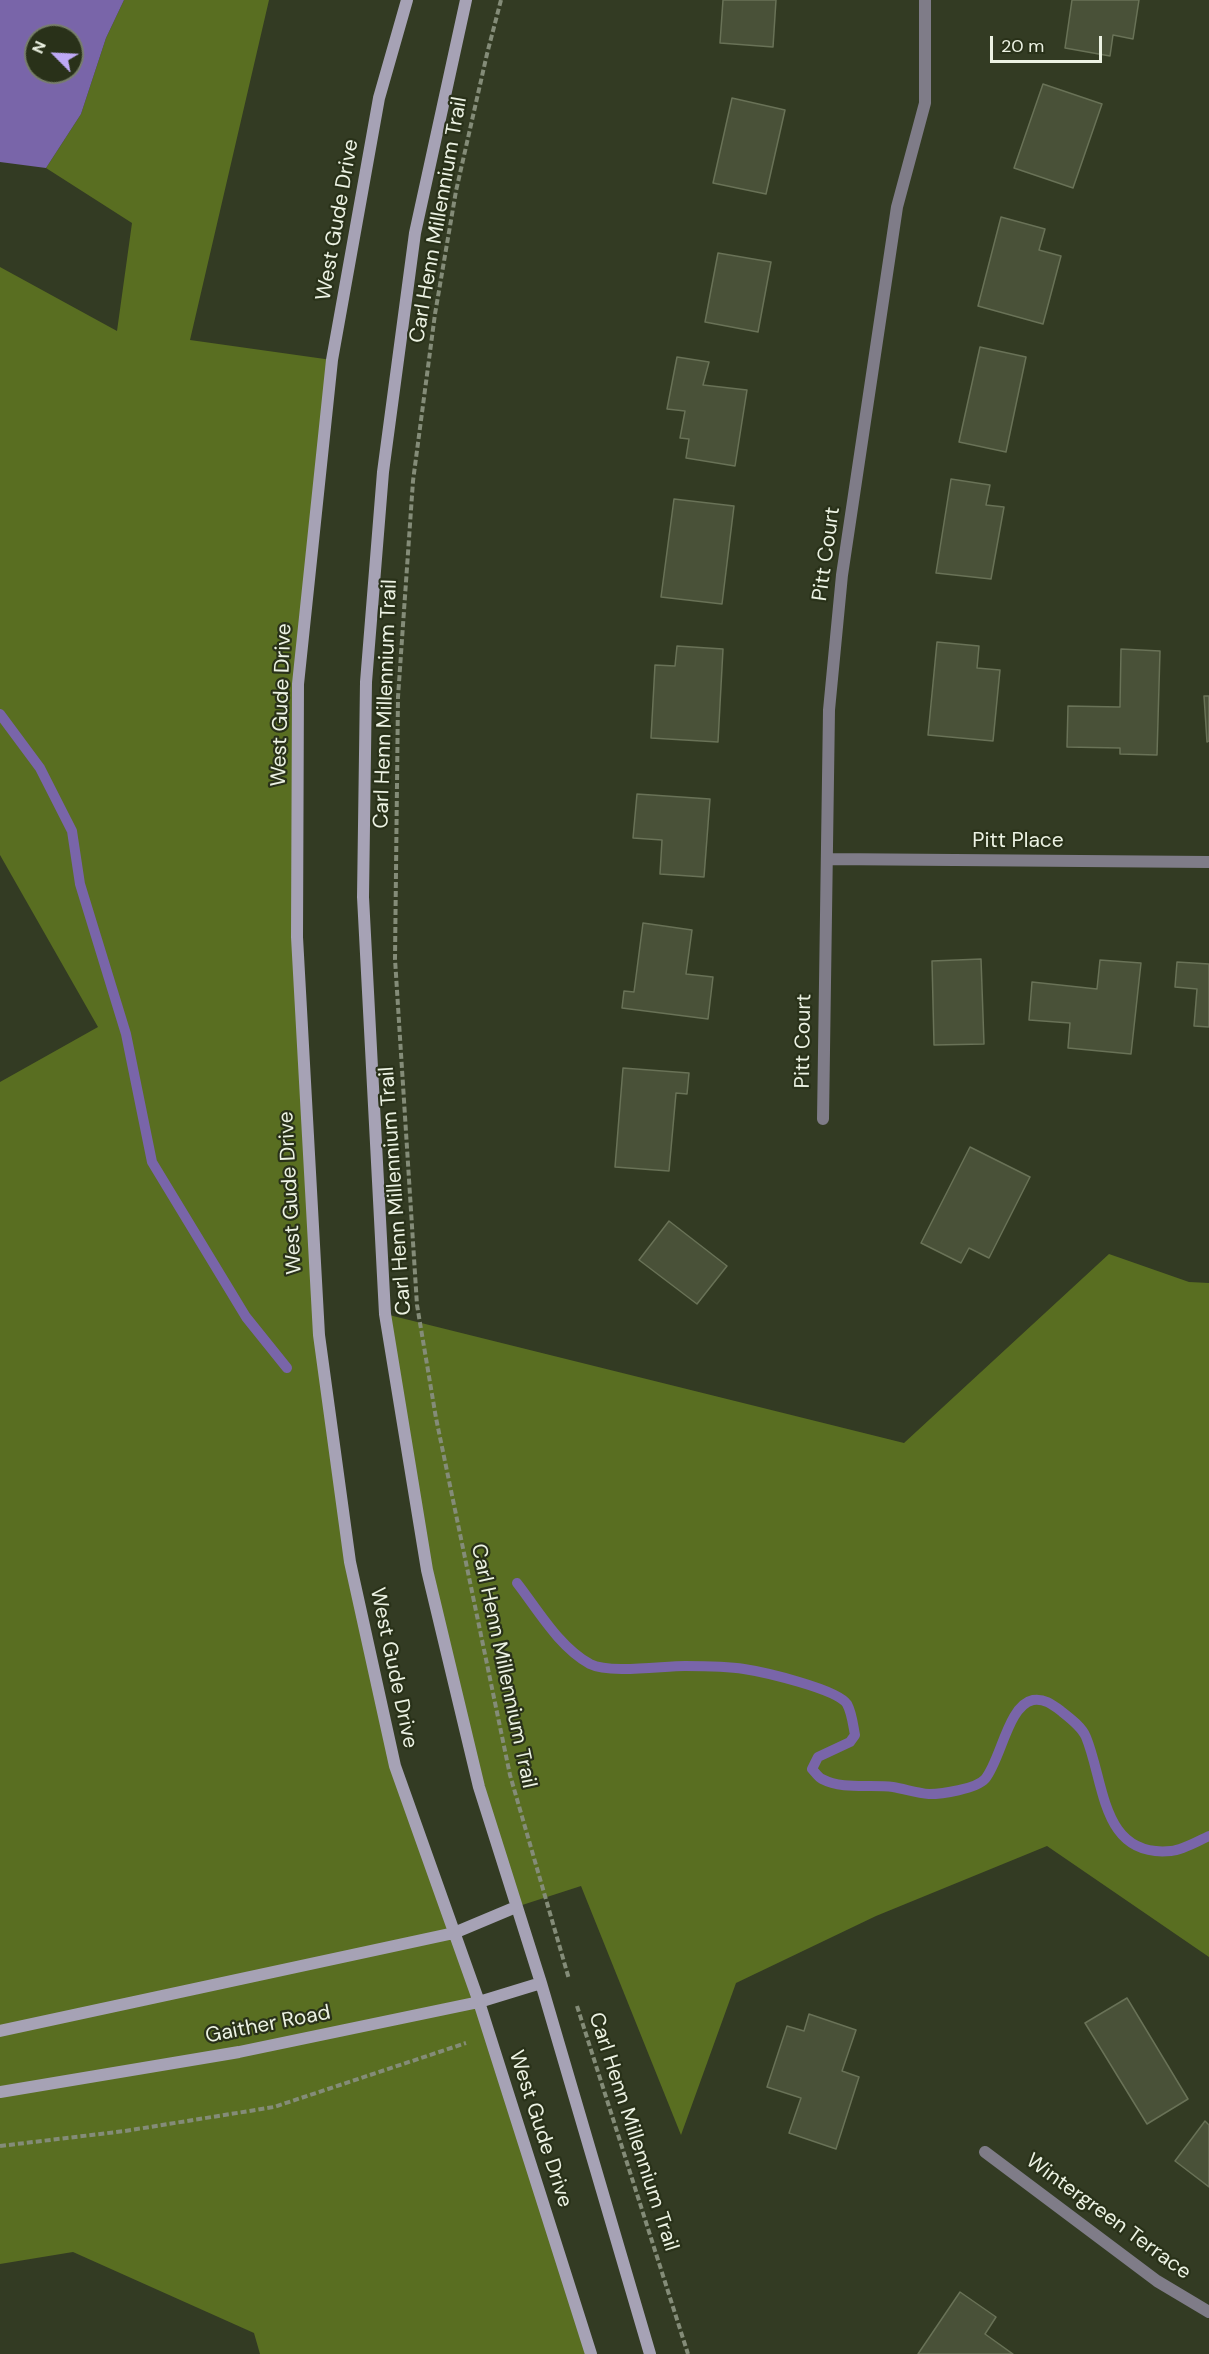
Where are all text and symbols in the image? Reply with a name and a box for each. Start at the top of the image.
north arrow [24,24,84,84]
scale bar [993,24,1106,62]
text: 20 m [1001,34,1044,58]
text: N [27,38,51,57]
street label: Carl Henn Millennium Trail [405,95,473,345]
street label: West Gude Drive [311,137,365,303]
street label: Pitt Court [808,505,846,603]
street label: Carl Henn Millennium Trail [369,579,403,829]
street label: West Gude Drive [267,623,297,787]
street label: Pitt Place [972,828,1064,854]
street label: Pitt Court [791,993,817,1089]
street label: Carl Henn Millennium Trail [375,1066,417,1316]
street label: West Gude Drive [274,1111,308,1275]
street label: Carl Henn Millennium Trail [465,1541,541,1791]
street label: West Gude Drive [364,1585,422,1751]
street label: Gaither Road [203,2001,333,2049]
street label: Carl Henn Millennium Trail [582,2010,684,2254]
street label: West Gude Drive [503,2047,577,2211]
street label: Wintergreen Terrace [1020,2149,1196,2285]

